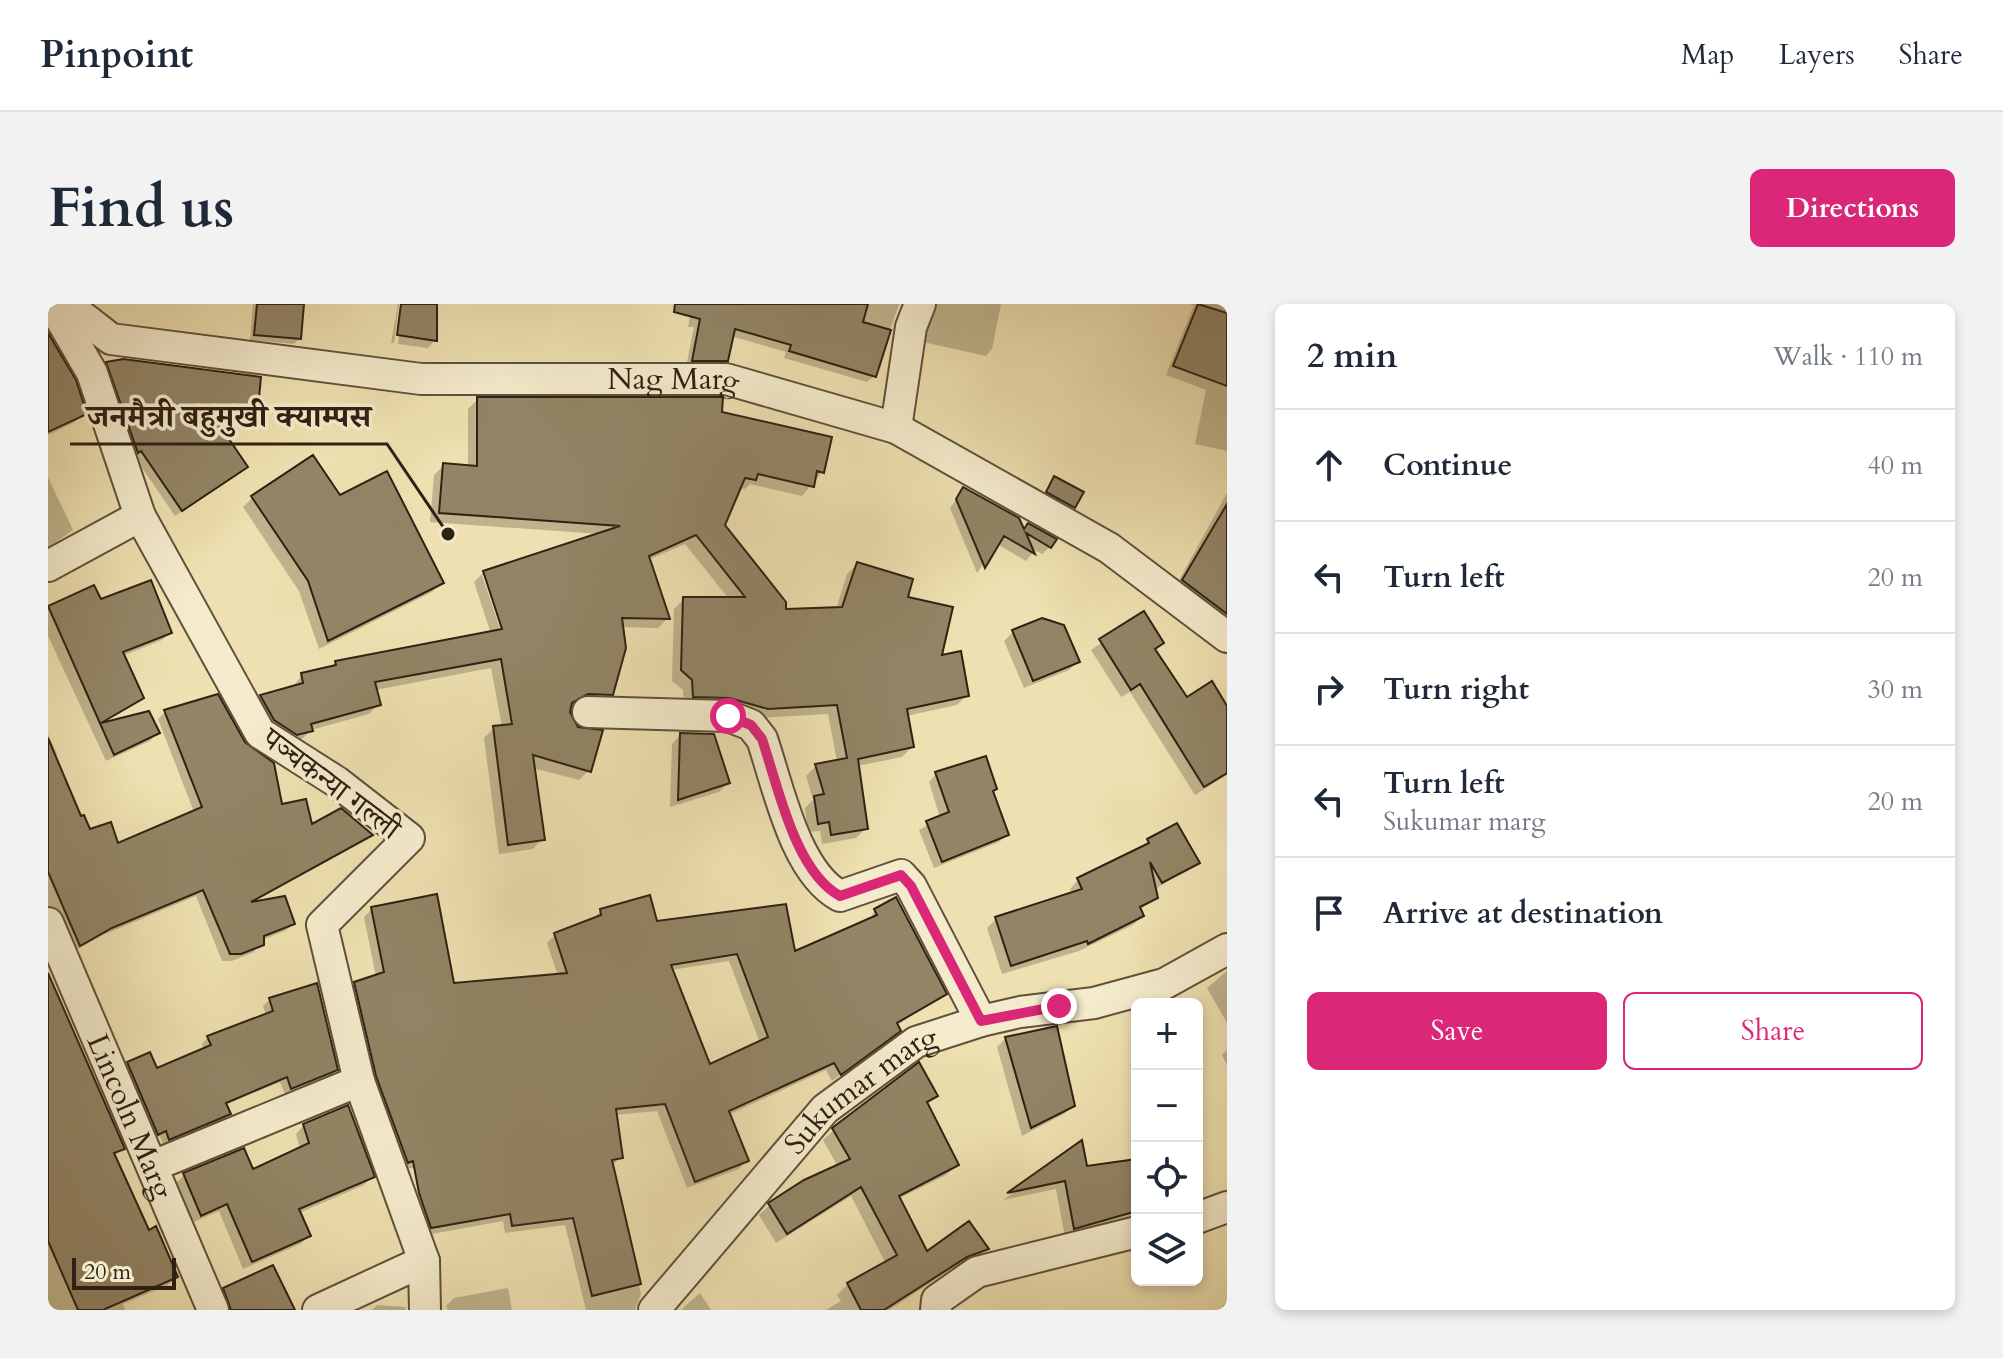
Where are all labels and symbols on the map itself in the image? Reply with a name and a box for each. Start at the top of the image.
street label: Nag Marg [607,358,745,403]
callout: जनमैत्री बहुमुखी क्याम्पस [70,388,387,444]
text: जनमैत्री बहुमुखी क्याम्पस [85,395,373,439]
route start [710,698,746,734]
street label: पञ्चकन्या गल्ली [252,717,410,851]
route end [1041,988,1077,1024]
street label: Sukumar marg [775,1016,942,1163]
street label: Lincoln Marg [77,1027,184,1205]
scale bar [72,1254,176,1290]

